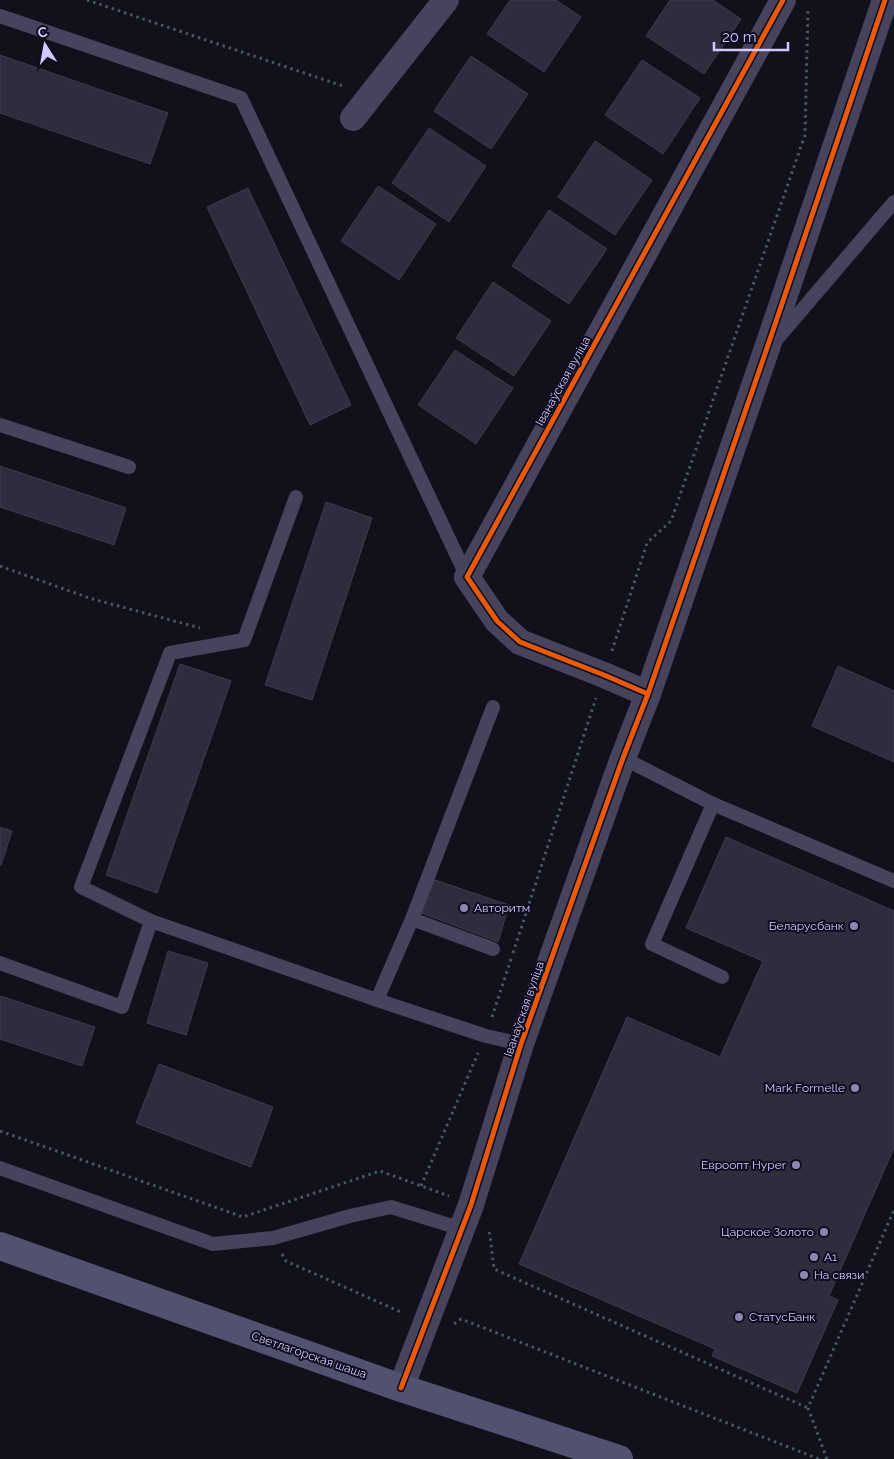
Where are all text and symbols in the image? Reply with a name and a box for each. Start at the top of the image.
north arrow [20,20,70,70]
scale bar [714,20,788,52]
text: С [36,23,49,41]
text: 20 m [722,28,757,46]
street label: Іванаўская вуліца [533,334,593,428]
place label: Авторитм [474,901,530,915]
marker: Авторитм [458,902,470,914]
place label: Беларусбанк [769,919,844,933]
marker: Беларусбанк [848,920,860,932]
street label: Іванаўская вуліца [501,959,547,1059]
place label: Mark Formelle [765,1081,845,1095]
marker: Mark Formelle [849,1082,861,1094]
place label: Евроопт Hyper [701,1158,787,1172]
marker: Евроопт Hyper [790,1159,802,1171]
place label: Царское Золото [721,1225,814,1239]
marker: Царское Золото [818,1226,830,1238]
place label: A1 [824,1250,837,1264]
marker: A1 [808,1251,820,1263]
place label: На связи [814,1268,864,1282]
marker: На связи [798,1269,810,1281]
place label: СтатусБанк [749,1310,816,1324]
marker: СтатусБанк [733,1311,745,1323]
street label: Светлагорская шаша [249,1329,369,1381]

